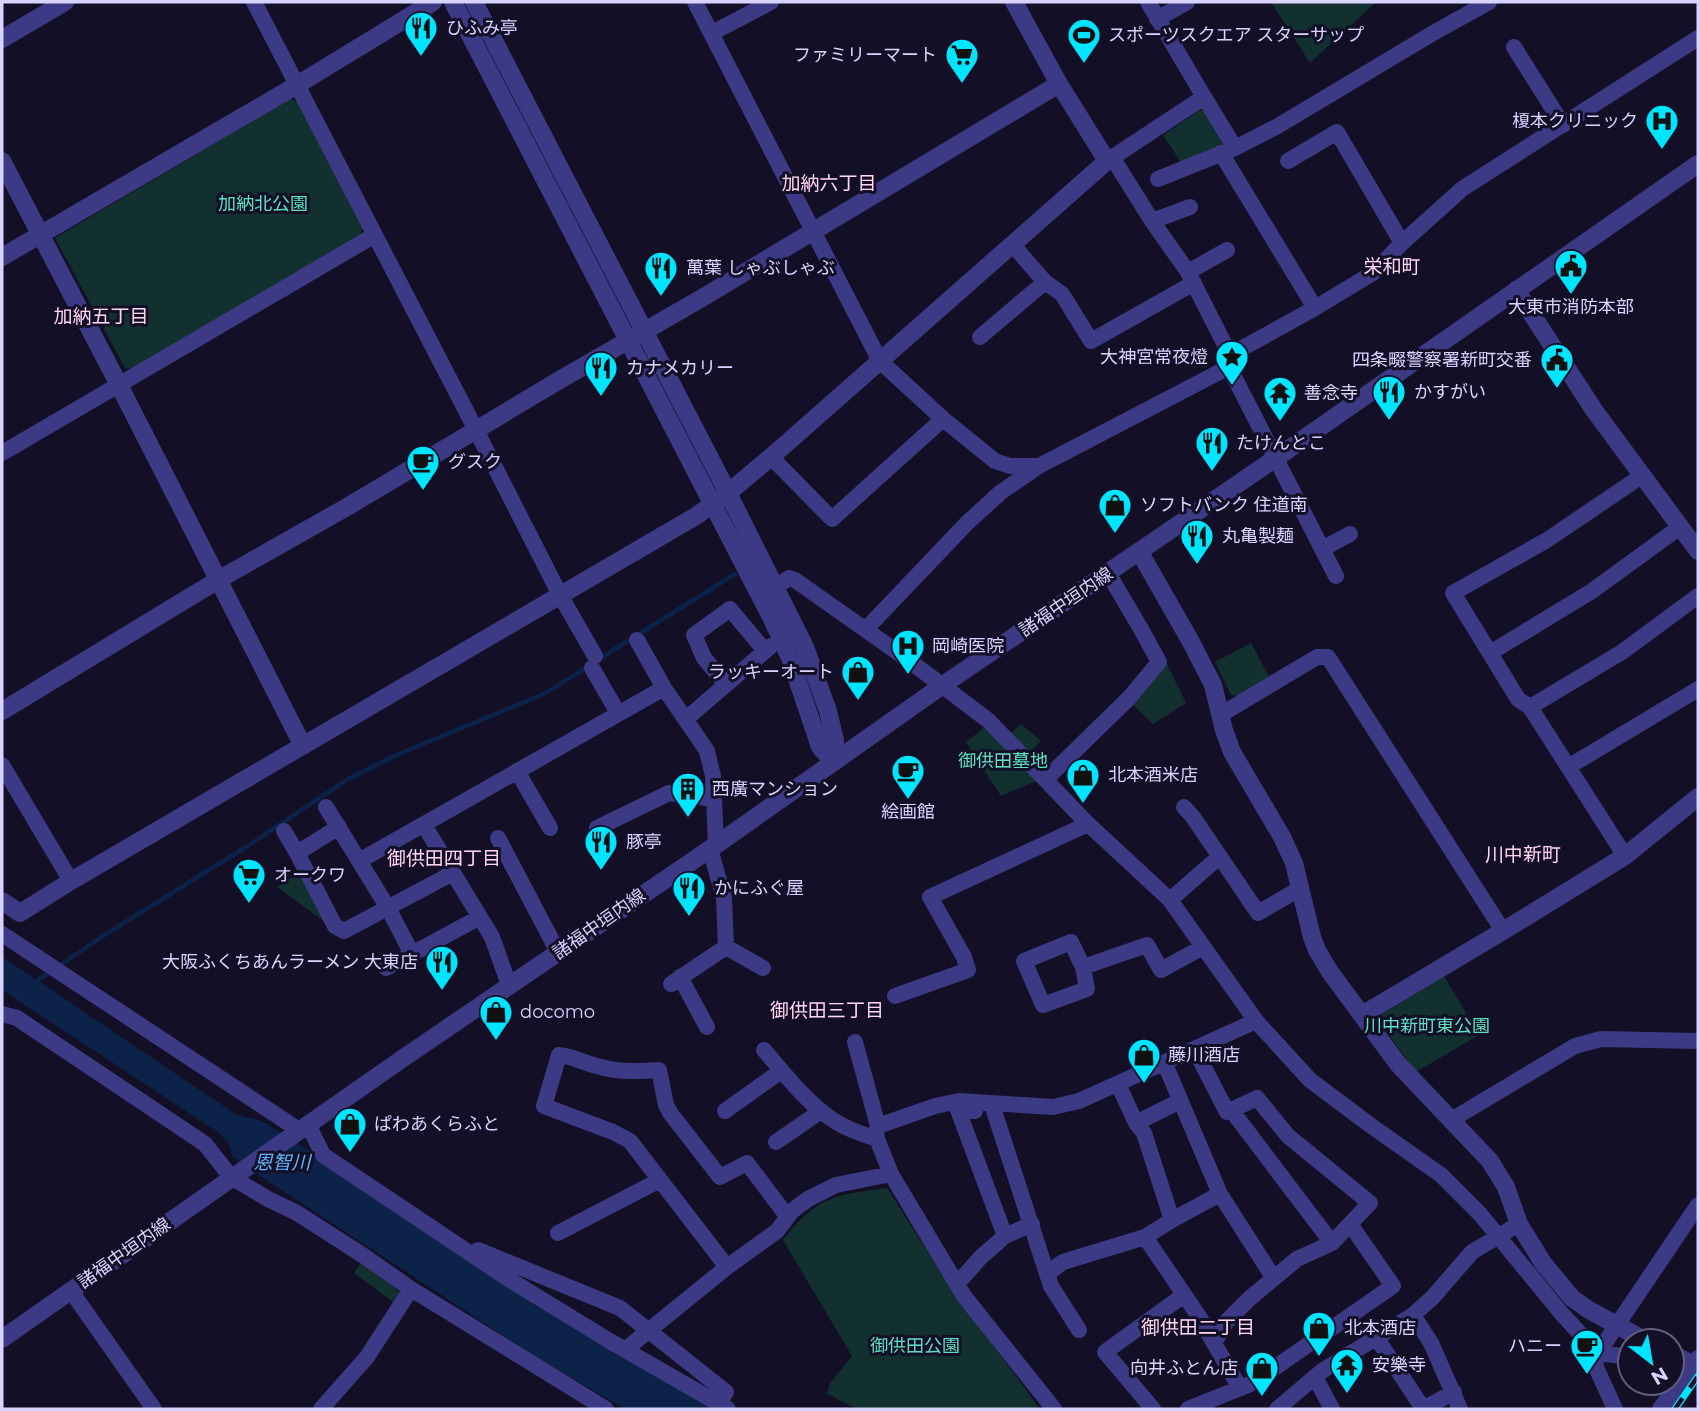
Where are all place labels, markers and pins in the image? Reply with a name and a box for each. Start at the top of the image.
restaurant icon: ひふみ亭 [402,9,440,58]
sports icon: スポーツスクエア スターサップ [1065,16,1103,65]
place label: ひふみ亭 [446,17,518,39]
place label: スポーツスクエア スターサップ [1108,24,1364,46]
supermarket icon: ファミリーマート [943,36,981,85]
place label: ファミリーマート [793,44,937,66]
hospital icon: 榎本クリニック [1643,102,1681,151]
place label: 榎本クリニック [1512,110,1638,132]
public building icon: 大東市消防本部 [1552,247,1590,296]
restaurant icon: 萬葉 しゃぶしゃぶ [642,249,680,298]
place label: 萬葉 しゃぶしゃぶ [686,257,835,279]
place label: 大東市消防本部 [1508,296,1634,318]
place icon: 大神宮常夜燈 [1213,338,1251,387]
public building icon: 四条畷警察署新町交番 [1538,341,1576,390]
place label: 大神宮常夜燈 [1100,346,1208,368]
restaurant icon: カナメカリー [582,349,620,398]
place label: 四条畷警察署新町交番 [1352,349,1532,371]
place label: カナメカリー [626,357,734,379]
restaurant icon: かすがい [1370,373,1408,422]
temple icon: 善念寺 [1261,374,1299,423]
place label: かすがい [1414,381,1486,403]
place label: 善念寺 [1304,382,1358,404]
restaurant icon: たけんとこ [1193,424,1231,473]
place label: たけんとこ [1236,432,1326,454]
cafe icon: グスク [404,443,442,492]
place label: グスク [448,451,502,473]
shop icon: ソフトバンク 住道南 [1096,486,1134,535]
place label: ソフトバンク 住道南 [1140,494,1308,516]
restaurant icon: 丸亀製麺 [1178,517,1216,566]
place label: 丸亀製麺 [1222,525,1294,547]
hospital icon: 岡崎医院 [889,627,927,676]
place label: 岡崎医院 [932,635,1004,657]
shop icon: ラッキーオート [839,653,877,702]
place label: ラッキーオート [708,661,834,683]
cafe icon: 絵画館 [889,752,927,801]
shop icon: 北本酒米店 [1064,756,1102,805]
place label: 北本酒米店 [1108,764,1198,786]
building icon: 西廣マンション [669,770,707,819]
place label: 西廣マンション [712,778,838,800]
place label: 絵画館 [881,801,935,823]
restaurant icon: 豚亭 [582,823,620,872]
place label: 豚亭 [626,831,662,853]
supermarket icon: オークワ [230,856,268,905]
place label: オークワ [274,864,346,886]
restaurant icon: かにふぐ屋 [670,869,708,918]
place label: かにふぐ屋 [714,877,804,899]
restaurant icon: 大阪ふくちあんラーメン 大東店 [423,943,461,992]
place label: 大阪ふくちあんラーメン 大東店 [162,951,418,973]
shop icon: docomo [477,993,515,1042]
place label: docomo [520,1001,595,1023]
shop icon: 藤川酒店 [1125,1036,1163,1085]
place label: 藤川酒店 [1168,1044,1240,1066]
shop icon: ぱわあくらふと [331,1105,369,1154]
place label: ぱわあくらふと [374,1113,500,1135]
shop icon: 北本酒店 [1300,1309,1338,1358]
place label: 北本酒店 [1344,1317,1416,1339]
cafe icon: ハニー [1568,1327,1606,1376]
place label: ハニー [1508,1335,1562,1357]
temple icon: 安樂寺 [1328,1346,1366,1395]
shop icon: 向井ふとん店 [1243,1349,1281,1398]
place label: 安樂寺 [1372,1354,1426,1376]
place label: 向井ふとん店 [1130,1357,1238,1379]

